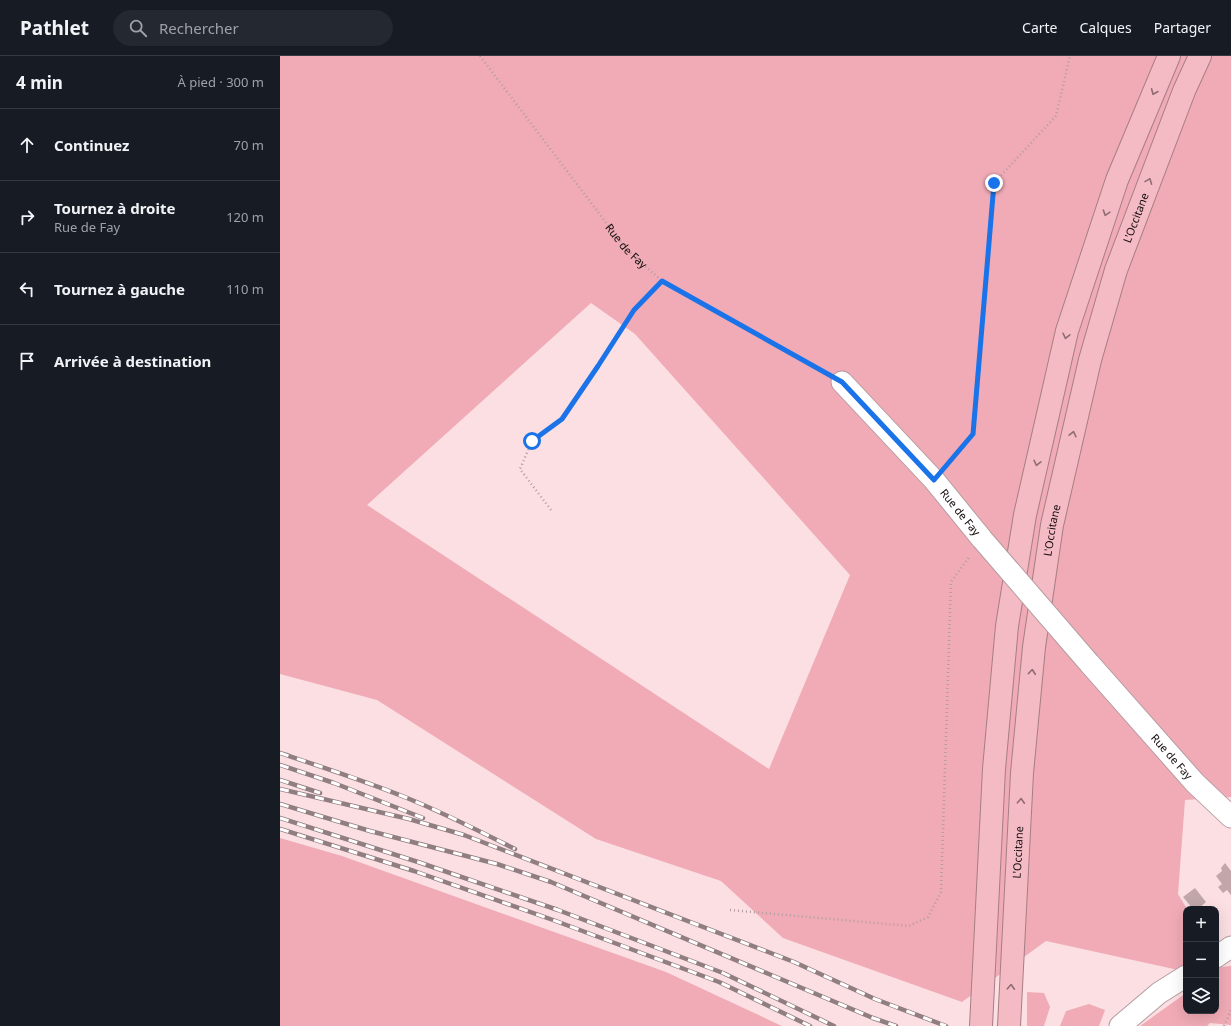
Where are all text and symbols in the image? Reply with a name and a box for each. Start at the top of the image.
search box [113,10,393,46]
text: Pathlet [20,15,89,41]
icon: search [127,17,149,39]
text: Rechercher [159,18,239,38]
text: Carte [1022,18,1058,37]
text: Calques [1080,18,1132,37]
text: Partager [1154,18,1211,37]
text: 4 min [16,71,63,94]
text: À pied · 300 m [178,73,264,91]
one-way arrow [1151,87,1159,95]
icon: ahead [16,134,38,156]
text: Continuez [54,135,129,155]
text: 70 m [234,136,264,154]
route end [985,174,1003,192]
one-way arrow [1145,177,1153,184]
street label: L'Occitane [1119,190,1152,245]
text: Tournez à droite [54,198,175,218]
icon: right [16,206,38,228]
text: 120 m [226,208,264,226]
one-way arrow [1102,209,1111,216]
text: Rue de Fay [54,218,120,236]
street label: Rue de Fay [602,220,651,272]
icon: left [16,278,38,300]
text: Tournez à gauche [54,279,185,299]
text: 110 m [226,280,264,298]
one-way arrow [1062,332,1071,339]
icon: arrive [16,350,38,372]
text: Arrivée à destination [54,351,211,371]
one-way arrow [1069,430,1077,437]
route start [523,432,541,450]
one-way arrow [1034,460,1042,466]
street label: Rue de Fay [937,485,984,539]
street label: L'Occitane [1039,503,1064,557]
one-way arrow [1027,669,1036,675]
street label: Rue de Fay [1148,730,1197,783]
one-way arrow [1016,798,1025,804]
street label: L'Occitane [1009,826,1026,879]
map controls [1183,906,1219,1014]
button: + [1183,906,1219,942]
button: − [1183,942,1219,978]
button: layers [1183,978,1219,1014]
one-way arrow [1007,984,1015,990]

